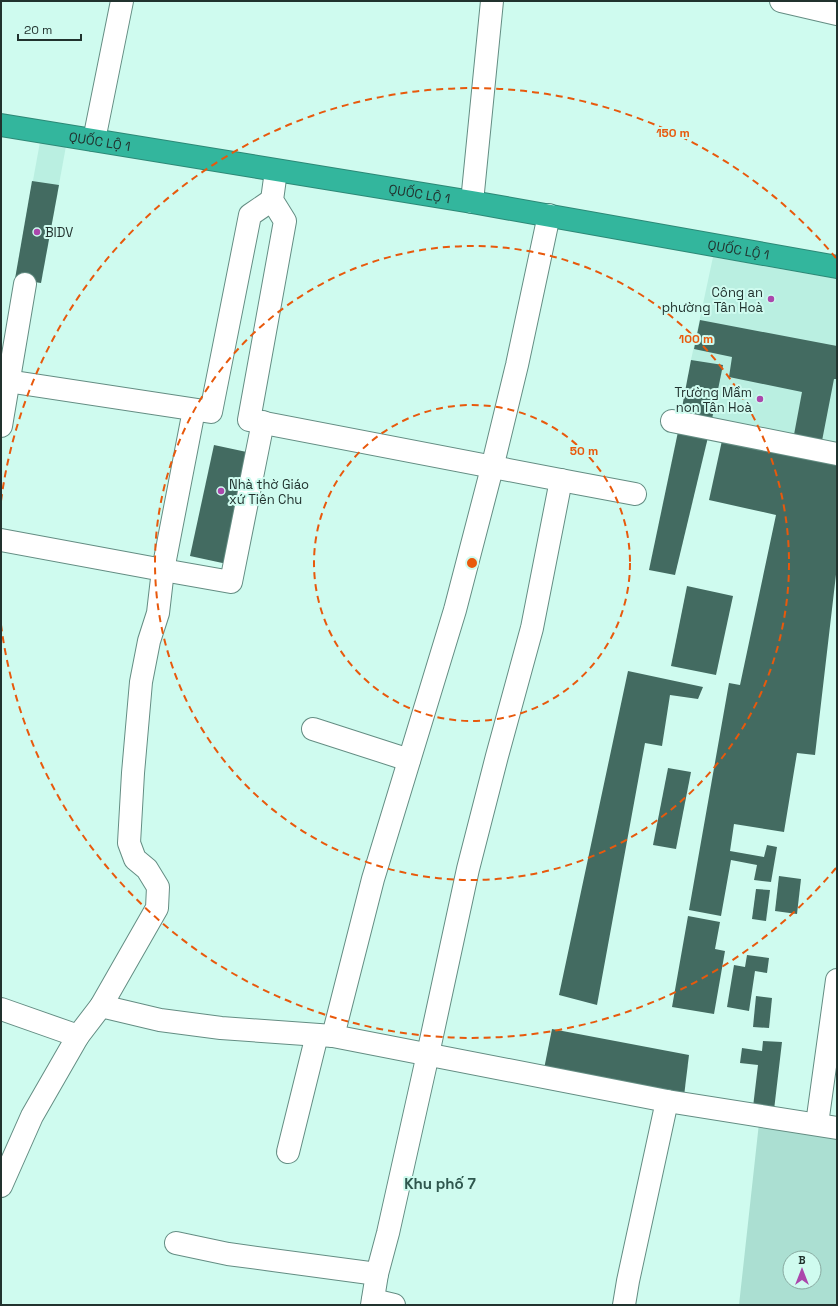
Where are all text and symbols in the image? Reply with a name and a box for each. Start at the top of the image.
scale bar [18,16,81,42]
text: 20 m [24,22,52,38]
text: 150 m [656,125,690,141]
street label: QUỐC LỘ 1 [68,128,132,155]
street label: QUỐC LỘ 1 [387,180,451,207]
place label: BIDV [45,224,73,241]
marker: BIDV [32,227,42,237]
street label: QUỐC LỘ 1 [706,236,771,263]
place label: Công an phường Tân Hoà [662,284,764,316]
marker: Công an phường Tân Hoà [766,294,776,304]
text: 100 m [679,331,713,347]
place label: Trường Mầm non Tân Hoà [674,384,753,416]
marker: Trường Mầm non Tân Hoà [755,394,765,404]
text: 50 m [570,443,598,459]
place label: Nhà thờ Giáo xứ Tiên Chu [229,476,309,508]
marker: Nhà thờ Giáo xứ Tiên Chu [216,486,226,496]
centre of rings [465,556,479,570]
district label: Khu phố 7 [404,1174,476,1193]
north arrow [782,1250,822,1290]
text: B [798,1253,806,1267]

